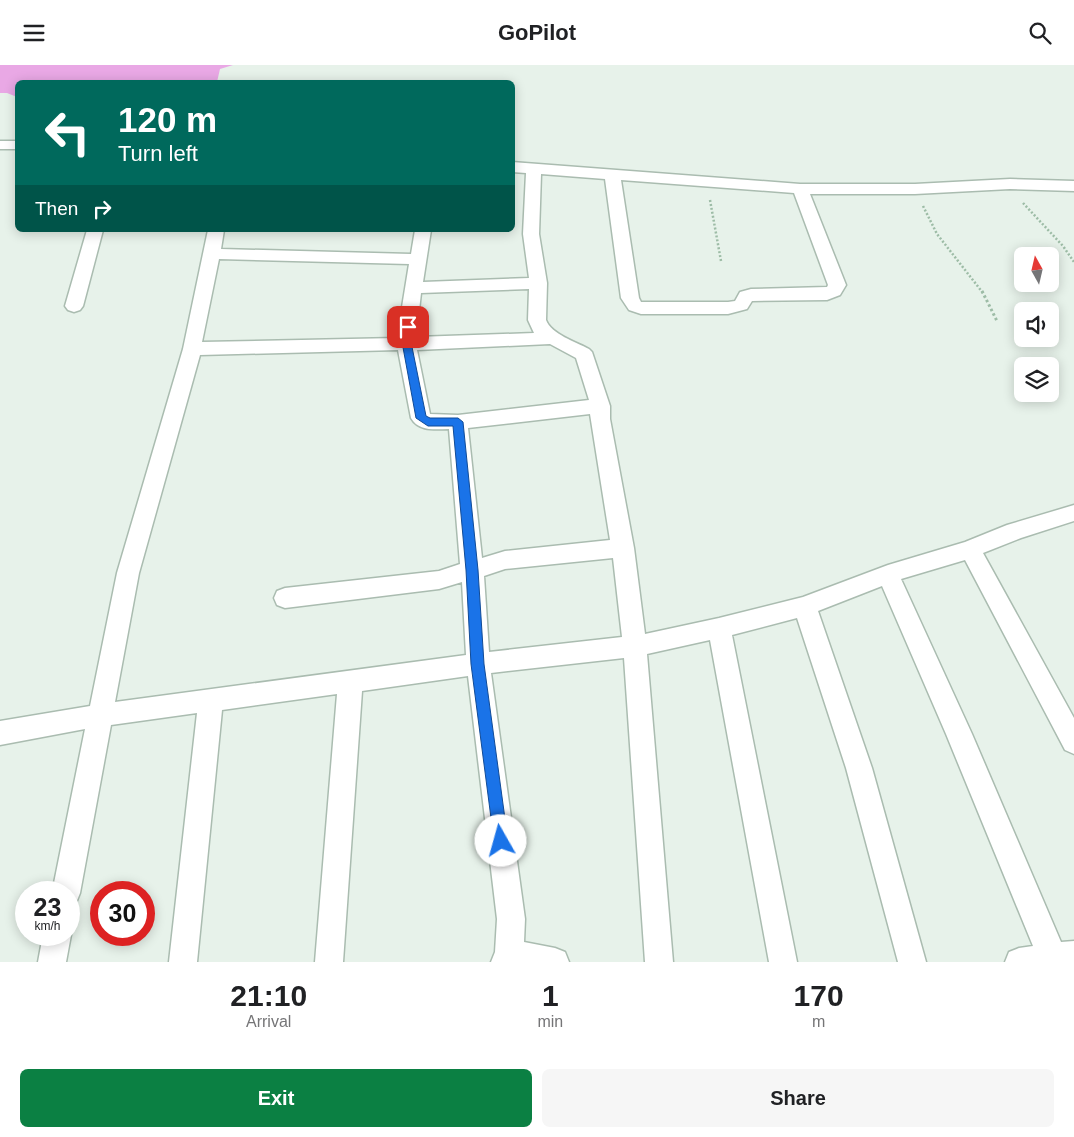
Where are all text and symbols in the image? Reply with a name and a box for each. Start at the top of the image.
icon: menu [20,19,48,47]
icon: search [1026,19,1054,47]
text: GoPilot [498,20,576,45]
icon: left [35,100,100,165]
text: 120 m [118,100,217,139]
text: Turn left [118,141,198,166]
icon: right [88,195,116,223]
text: Then [35,198,78,219]
north arrow [1014,247,1059,293]
map controls [1014,247,1059,402]
button: sound [1014,302,1059,347]
pin [387,306,429,348]
icon: arrive [394,313,422,341]
button: layers [1014,357,1059,402]
position arrow [474,814,526,866]
speed limit sign: 30 [90,881,155,946]
text: 23 [34,893,61,921]
text: km/h [34,919,61,933]
text: 21:10 [230,979,307,1012]
text: 1 [542,979,559,1012]
text: 170 [794,979,844,1012]
text: Arrival [246,1013,291,1030]
text: min [537,1013,563,1030]
text: m [812,1013,825,1030]
button: Exit [20,1069,532,1127]
button: Share [542,1069,1054,1127]

